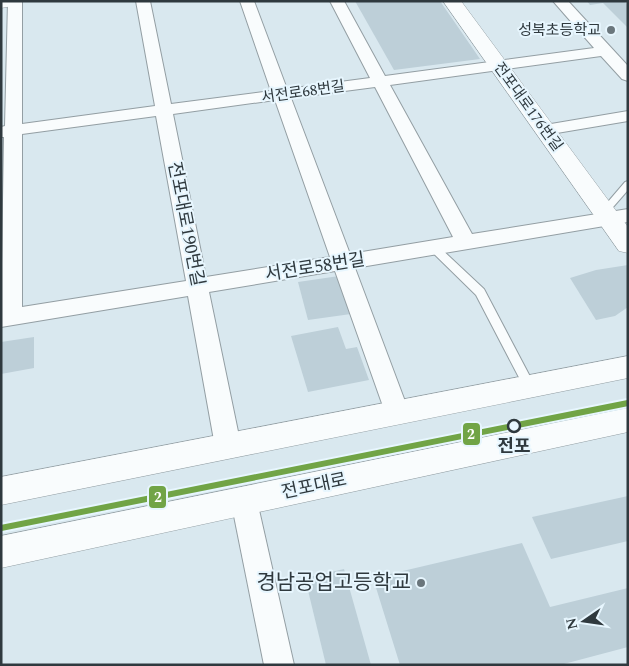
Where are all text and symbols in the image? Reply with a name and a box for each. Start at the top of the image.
place label: 성북초등학교 [518,19,601,42]
marker: 성북초등학교 [605,24,617,36]
street label: 전포대로176번길 [488,58,568,156]
street label: 서전로68번길 [260,75,346,109]
street label: 전포대로190번길 [161,159,211,289]
street label: 서전로58번길 [263,246,367,288]
marker: 전포 [507,419,521,433]
line badge: 2 [462,422,481,446]
text: 2 [467,424,475,445]
place label: 전포 [497,433,531,460]
street label: 전포대로 [279,466,349,506]
line badge: 2 [148,485,167,509]
text: 2 [154,487,162,508]
place label: 경남공업고등학교 [256,567,411,599]
marker: 경남공업고등학교 [415,577,427,589]
north arrow [559,596,609,646]
text: N [560,616,583,632]

